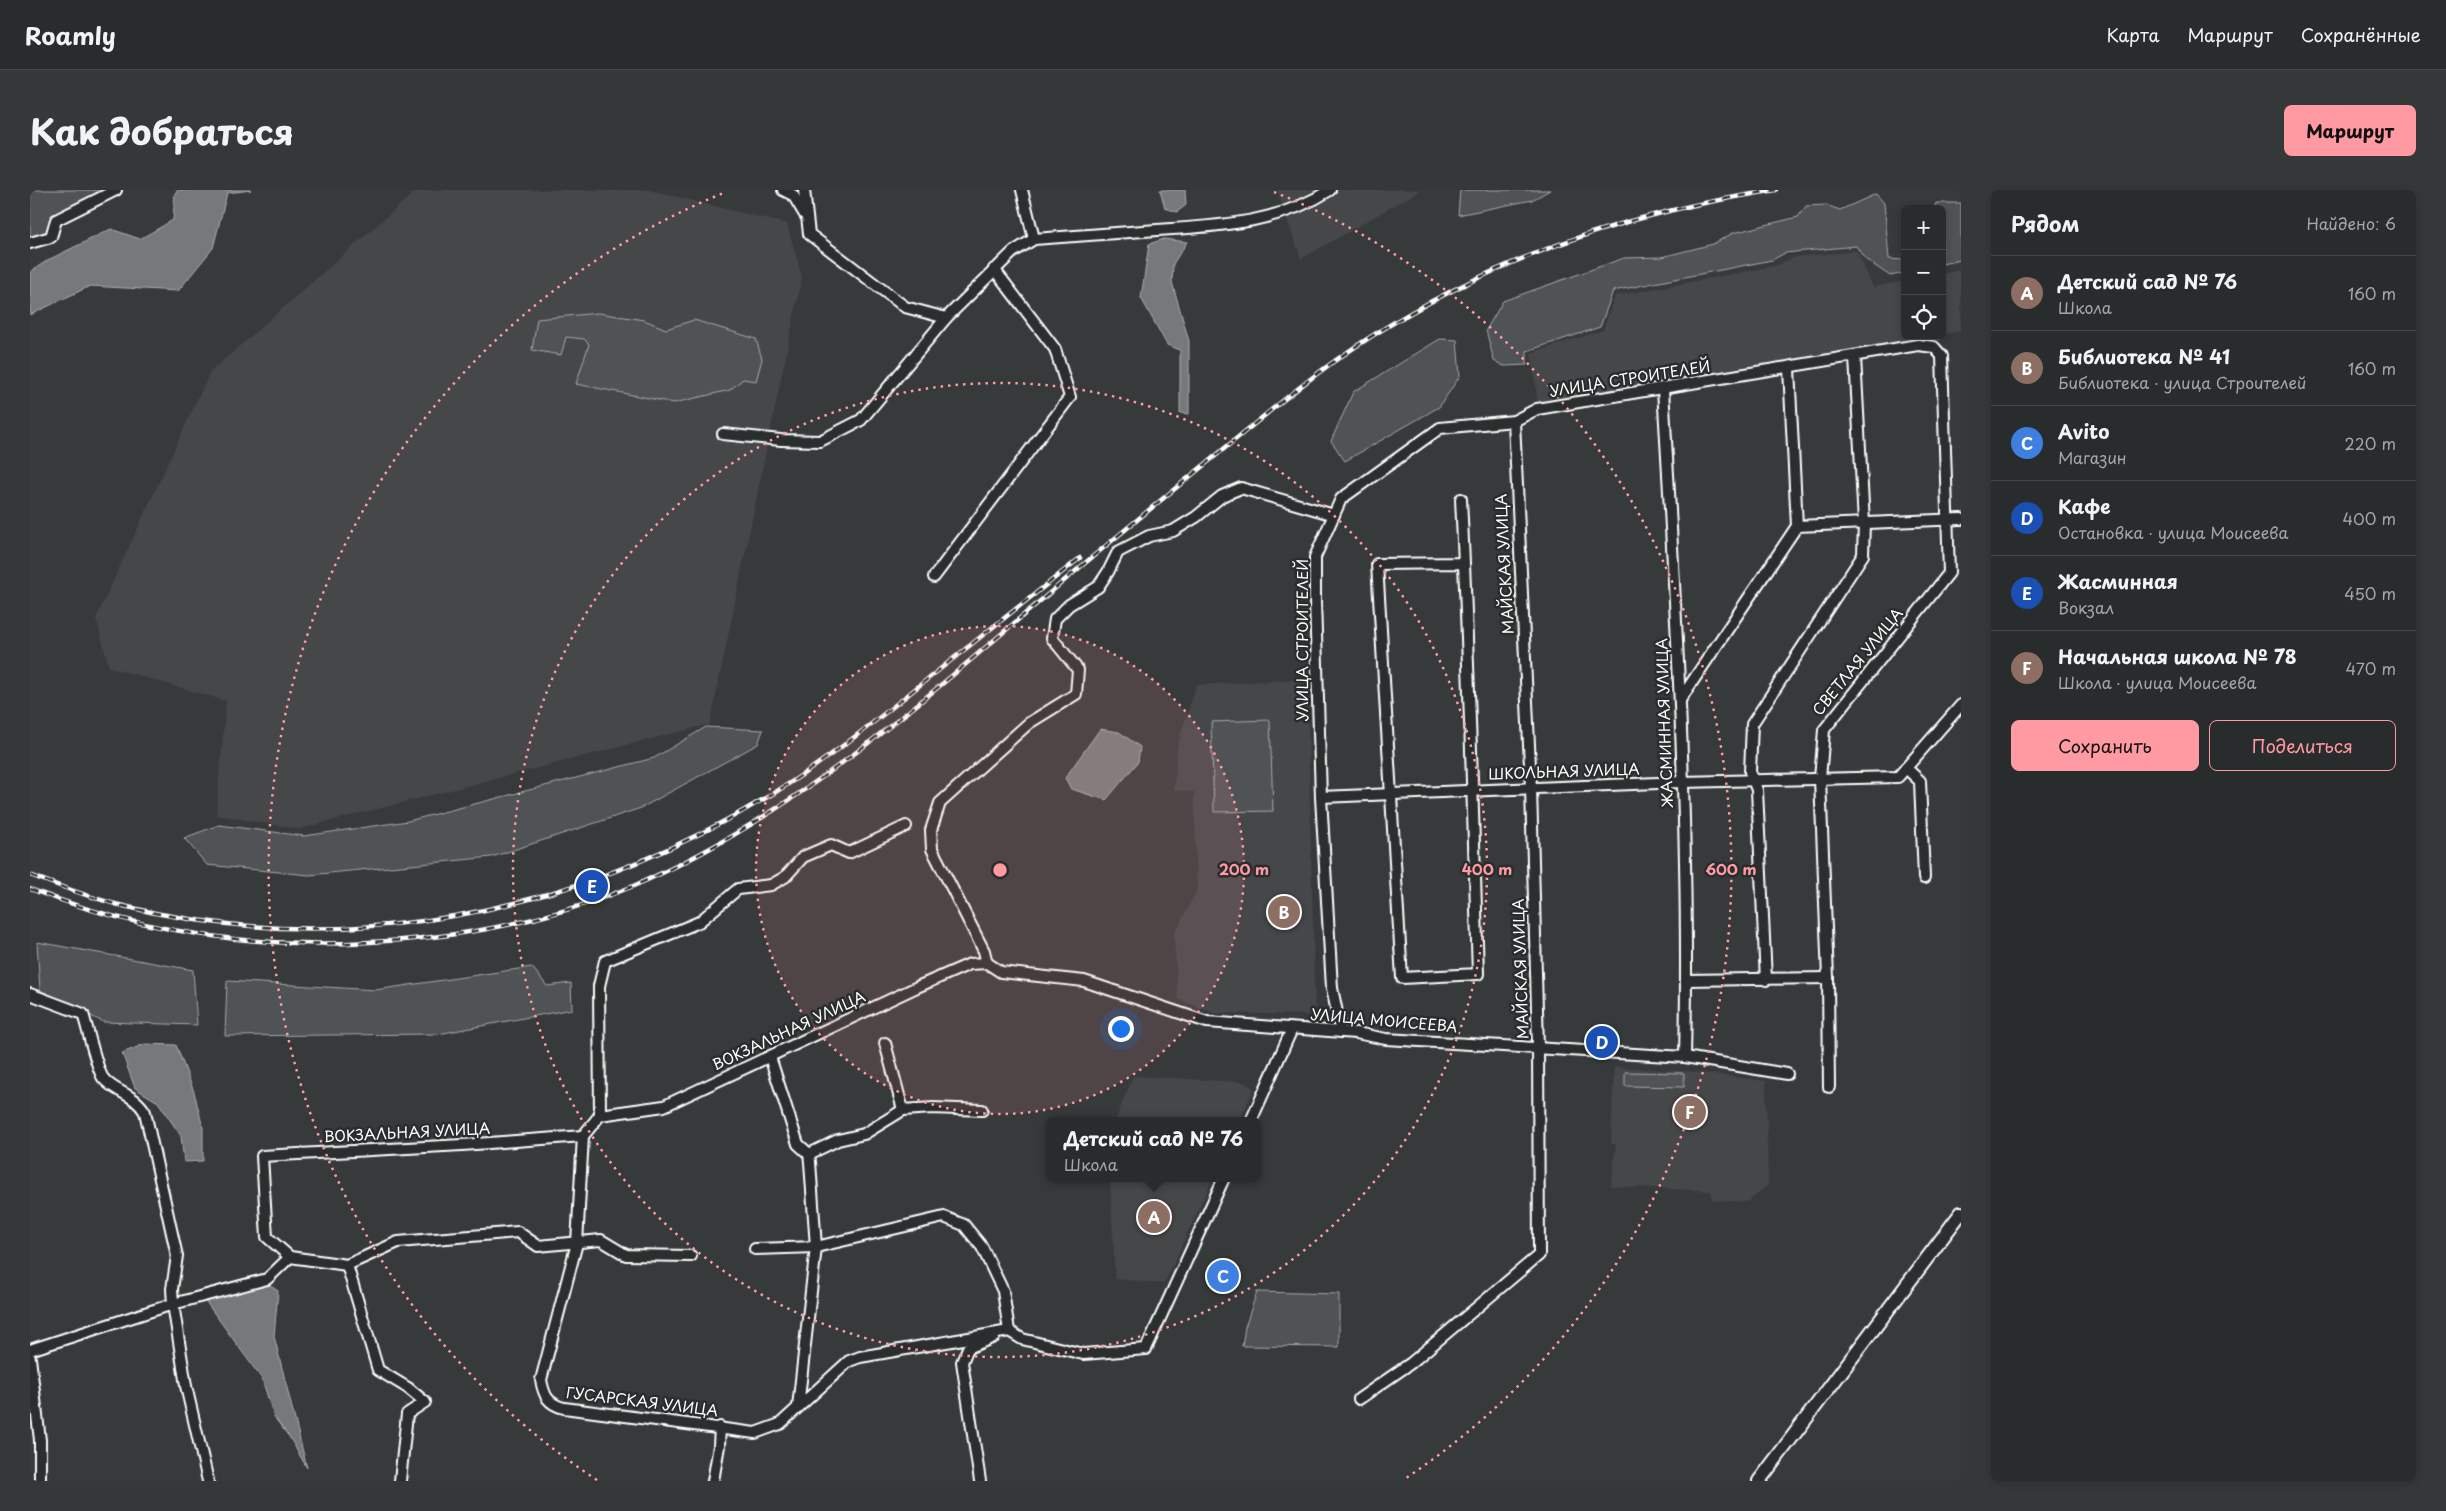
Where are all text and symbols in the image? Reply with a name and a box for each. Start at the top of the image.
text: Roamly [25,17,116,53]
text: Карта [2107,21,2159,48]
text: Маршрут [2187,21,2273,48]
text: Сохранённые [2301,21,2421,48]
text: Как добраться [30,104,294,157]
button: Маршрут [2284,105,2416,156]
map controls [1901,205,1946,340]
button: + [1901,205,1946,250]
text: Рядом [2011,207,2079,239]
text: Найдено: 6 [2306,211,2396,235]
button: − [1901,250,1946,295]
text: Детский сад № 76 [2058,267,2237,295]
text: A [2021,281,2033,305]
text: 160 m [2348,281,2396,305]
button: locate [1901,295,1946,340]
text: Школа [2058,295,2112,319]
text: Библиотека № 41 [2058,342,2230,370]
street label: УЛИЦА СТРОИТЕЛЕЙ [1548,353,1712,402]
text: B [2022,356,2032,380]
text: 160 m [2348,356,2396,380]
text: Библиотека · улица Строителей [2058,370,2306,394]
text: Avito [2058,417,2109,445]
text: C [2021,431,2033,455]
text: 220 m [2345,431,2396,455]
text: Магазин [2058,445,2127,469]
text: Кафе [2058,492,2111,520]
street label: МАЙСКАЯ УЛИЦА [1488,493,1519,635]
text: D [2021,506,2033,530]
text: 400 m [2343,506,2396,530]
text: Остановка · улица Моисеева [2058,520,2289,544]
street label: УЛИЦА СТРОИТЕЛЕЙ [1290,559,1313,721]
text: Жасминная [2058,567,2178,595]
text: E [2022,581,2032,605]
text: 450 m [2344,581,2396,605]
text: Вокзал [2058,595,2114,619]
street label: СВЕТЛАЯ УЛИЦА [1806,602,1908,720]
street label: ЖАСМИННАЯ УЛИЦА [1649,638,1678,808]
text: Начальная школа № 78 [2058,642,2297,670]
text: F [2022,656,2032,680]
text: 470 m [2346,656,2396,680]
text: Школа · улица Моисеева [2058,670,2256,694]
button: Сохранить [2011,720,2199,771]
button: Поделиться [2209,720,2396,771]
street label: ШКОЛЬНАЯ УЛИЦА [1488,756,1640,785]
text: 200 m [1219,857,1269,880]
text: 400 m [1462,857,1512,880]
text: 600 m [1705,857,1757,880]
centre of rings [991,861,1009,879]
pin: E [576,867,608,905]
pin: B [1268,893,1300,931]
street label: МАЙСКАЯ УЛИЦА [1506,898,1533,1040]
street label: ВОКЗАЛЬНАЯ УЛИЦА [708,984,869,1075]
street label: УЛИЦА МОИСЕЕВА [1310,1002,1459,1037]
your location [1108,1016,1134,1042]
pin: D [1586,1023,1618,1061]
pin: F [1674,1093,1706,1131]
street label: ВОКЗАЛЬНАЯ УЛИЦА [323,1116,491,1147]
popup [1046,1117,1261,1182]
text: Детский сад № 76 [1064,1124,1243,1152]
text: Школа [1064,1152,1118,1176]
pin: A [1138,1198,1170,1236]
pin: C [1207,1257,1239,1295]
street label: ГУСАРСКАЯ УЛИЦА [565,1380,720,1421]

